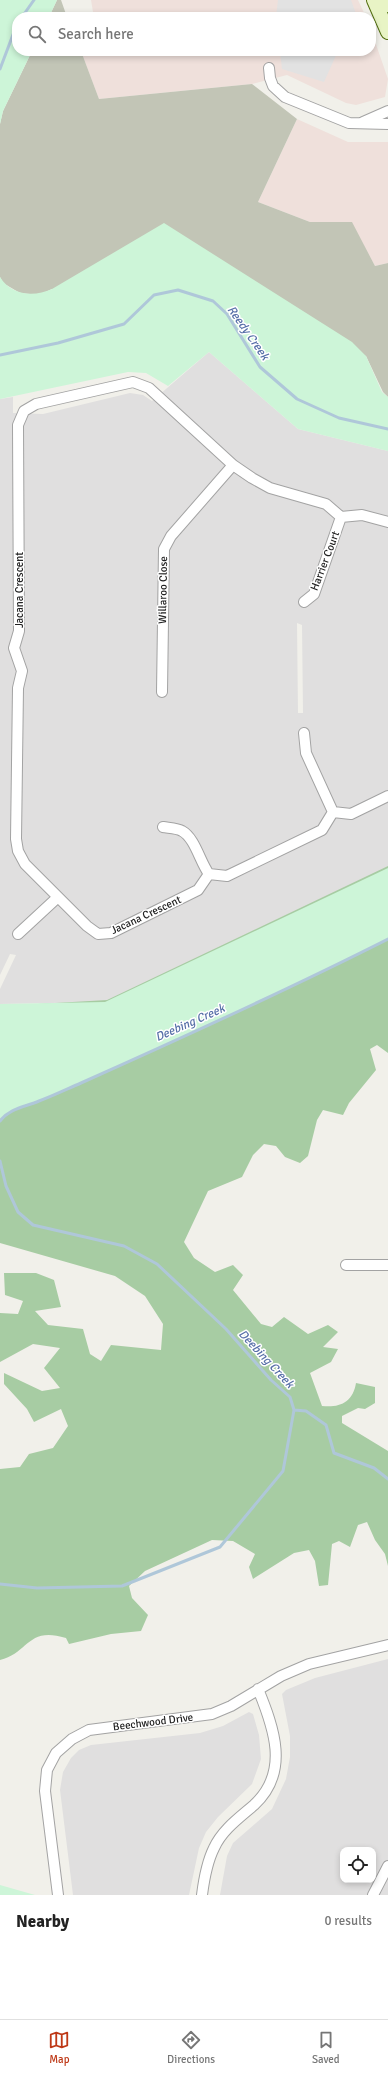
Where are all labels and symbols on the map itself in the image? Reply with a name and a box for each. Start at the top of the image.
water label: Reedy Creek [224,303,273,364]
street label: Harrier Court [308,529,342,593]
street label: Jacana Crescent [13,552,26,628]
street label: Willaroo Close [156,556,170,624]
street label: Jacana Crescent [109,893,183,937]
water label: Deebing Creek [153,1001,228,1045]
water label: Deebing Creek [235,1327,298,1392]
street label: Beechwood Drive [112,1711,194,1733]

